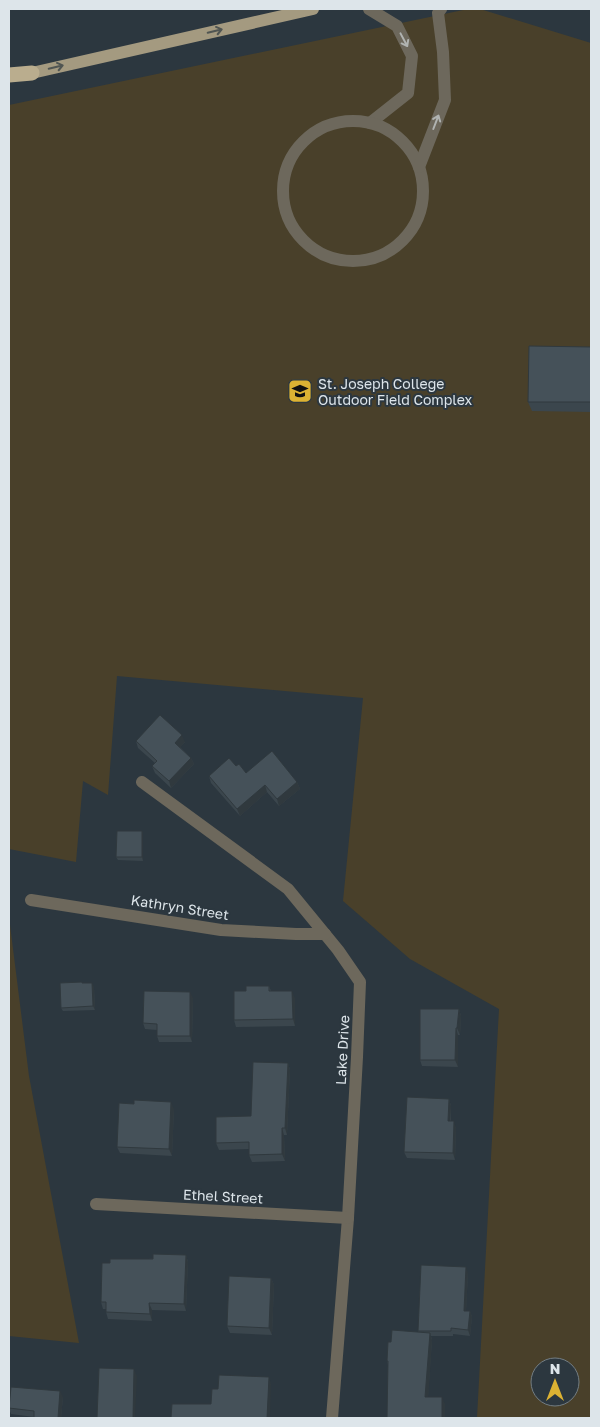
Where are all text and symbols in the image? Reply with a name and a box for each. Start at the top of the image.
one-way arrow [206,26,222,35]
one-way arrow [400,32,409,47]
one-way arrow [48,62,64,71]
one-way arrow [432,115,442,130]
place label: St. Joseph College Outdoor Field Complex [318,375,473,408]
school or university icon: St. Joseph College Outdoor Field Complex [287,378,313,404]
street label: Kathryn Street [130,891,230,923]
street label: Lake Drive [332,1015,352,1085]
street label: Ethel Street [182,1185,264,1207]
north arrow [530,1357,580,1407]
text: N [550,1360,560,1377]

